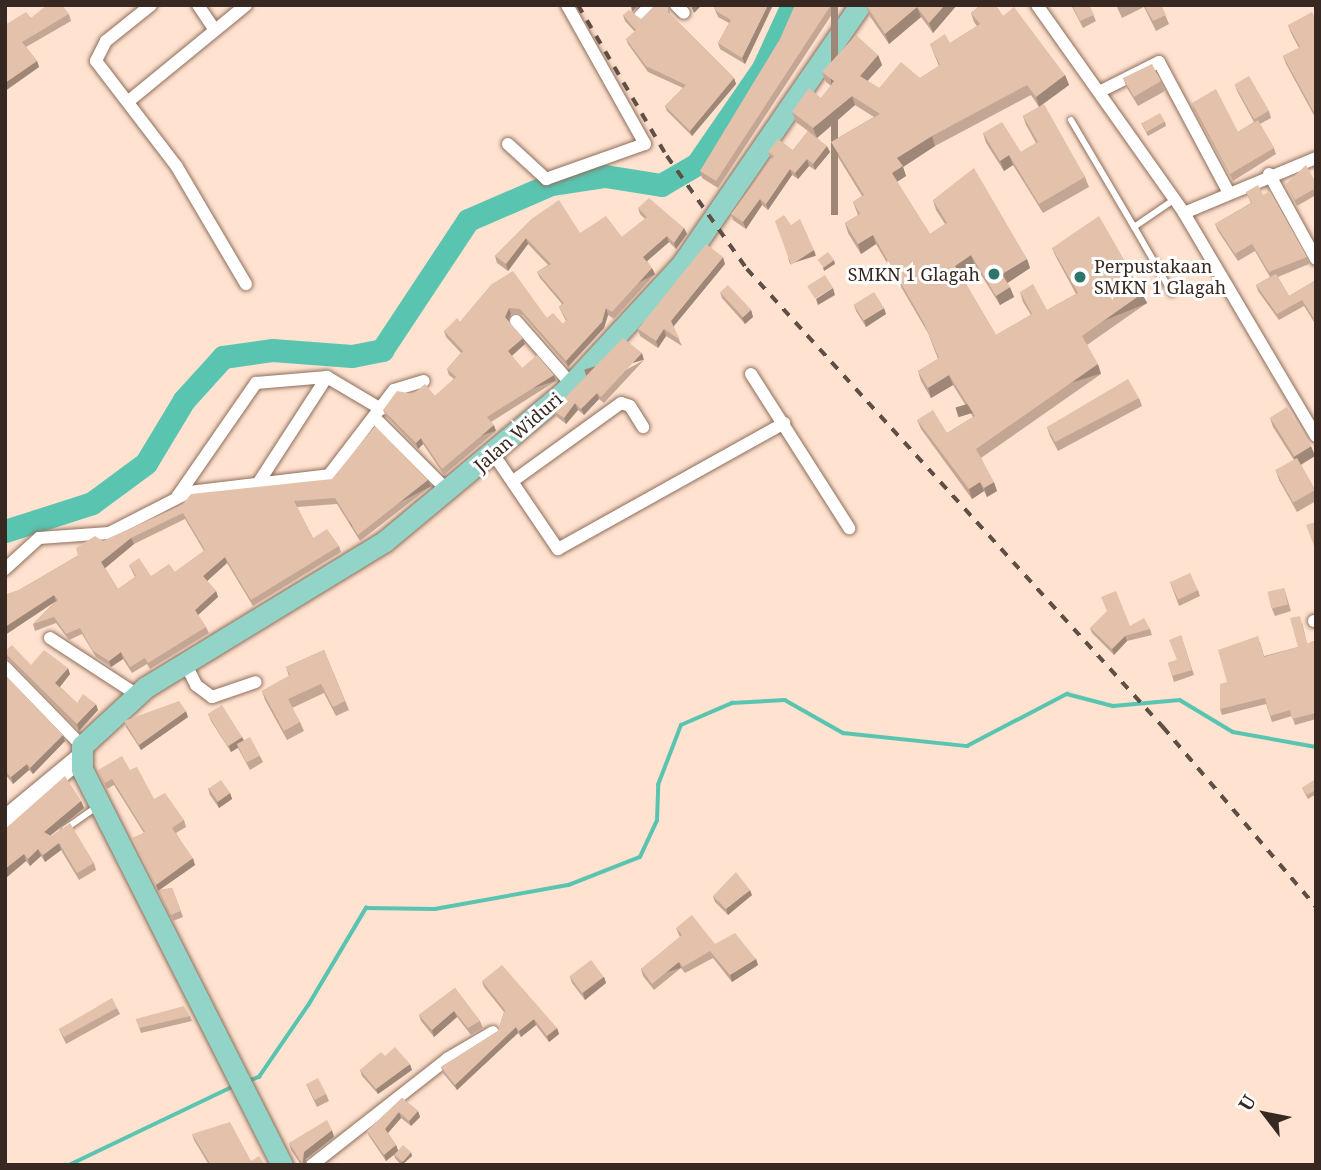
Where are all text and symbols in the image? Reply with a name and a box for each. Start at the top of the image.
place label: Perpustakaan SMKN 1 Glagah [1094,256,1226,298]
place label: SMKN 1 Glagah [848,263,980,285]
marker: SMKN 1 Glagah [986,266,1002,282]
marker: Perpustakaan SMKN 1 Glagah [1072,269,1088,285]
street label: Jalan Widuri [469,388,567,476]
north arrow [1230,1079,1300,1149]
text: U [1232,1090,1262,1116]

